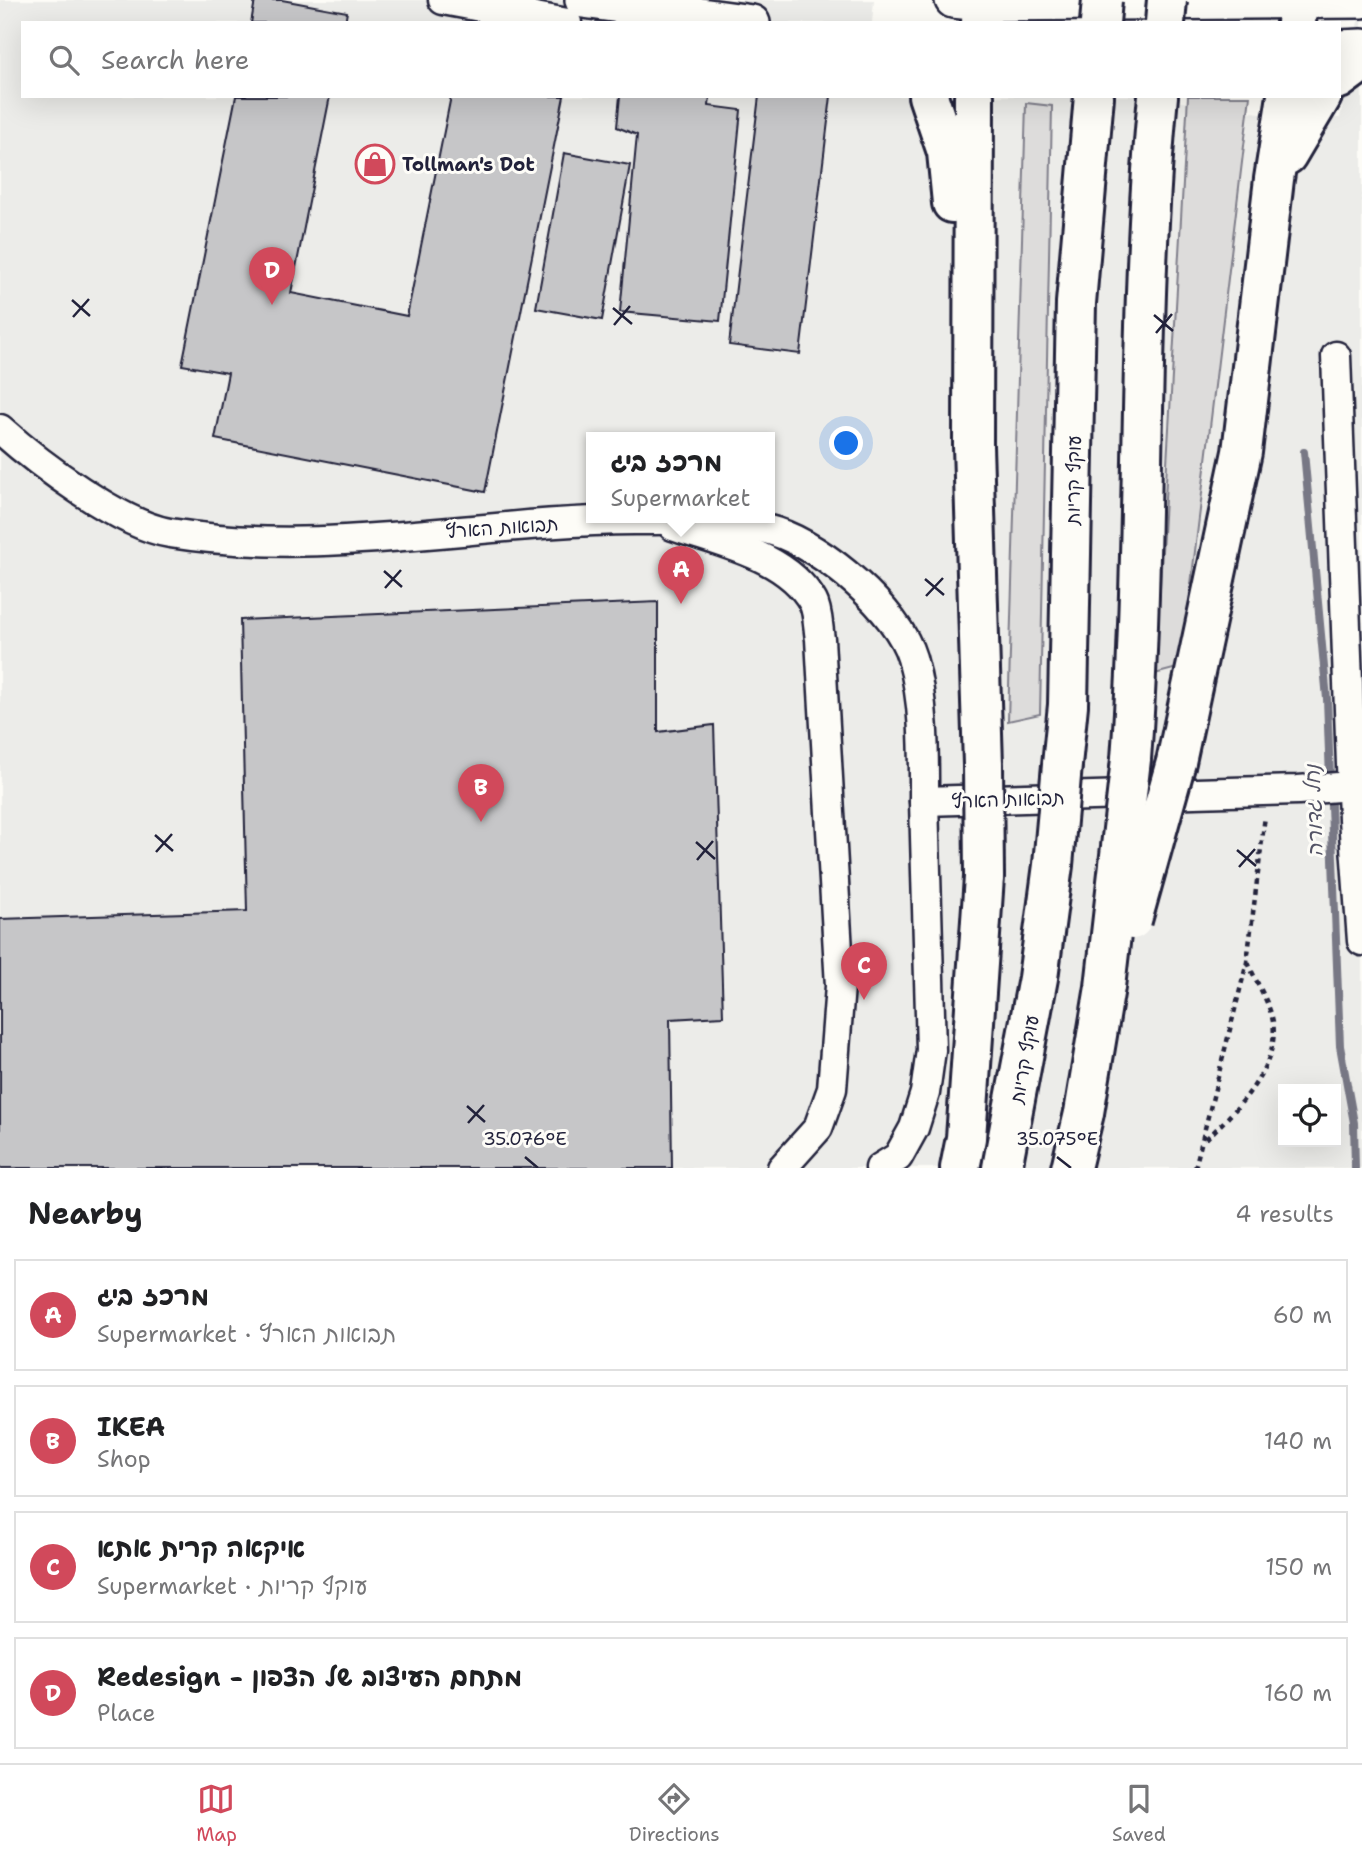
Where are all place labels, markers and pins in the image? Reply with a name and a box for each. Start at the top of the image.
shop icon: Tollman's Dot [354,143,396,185]
place label: Tollman's Dot [402,152,535,177]
pin: D [249,247,295,305]
pin: A [658,546,704,604]
pin: B [458,764,504,822]
pin: C [841,942,887,1000]

